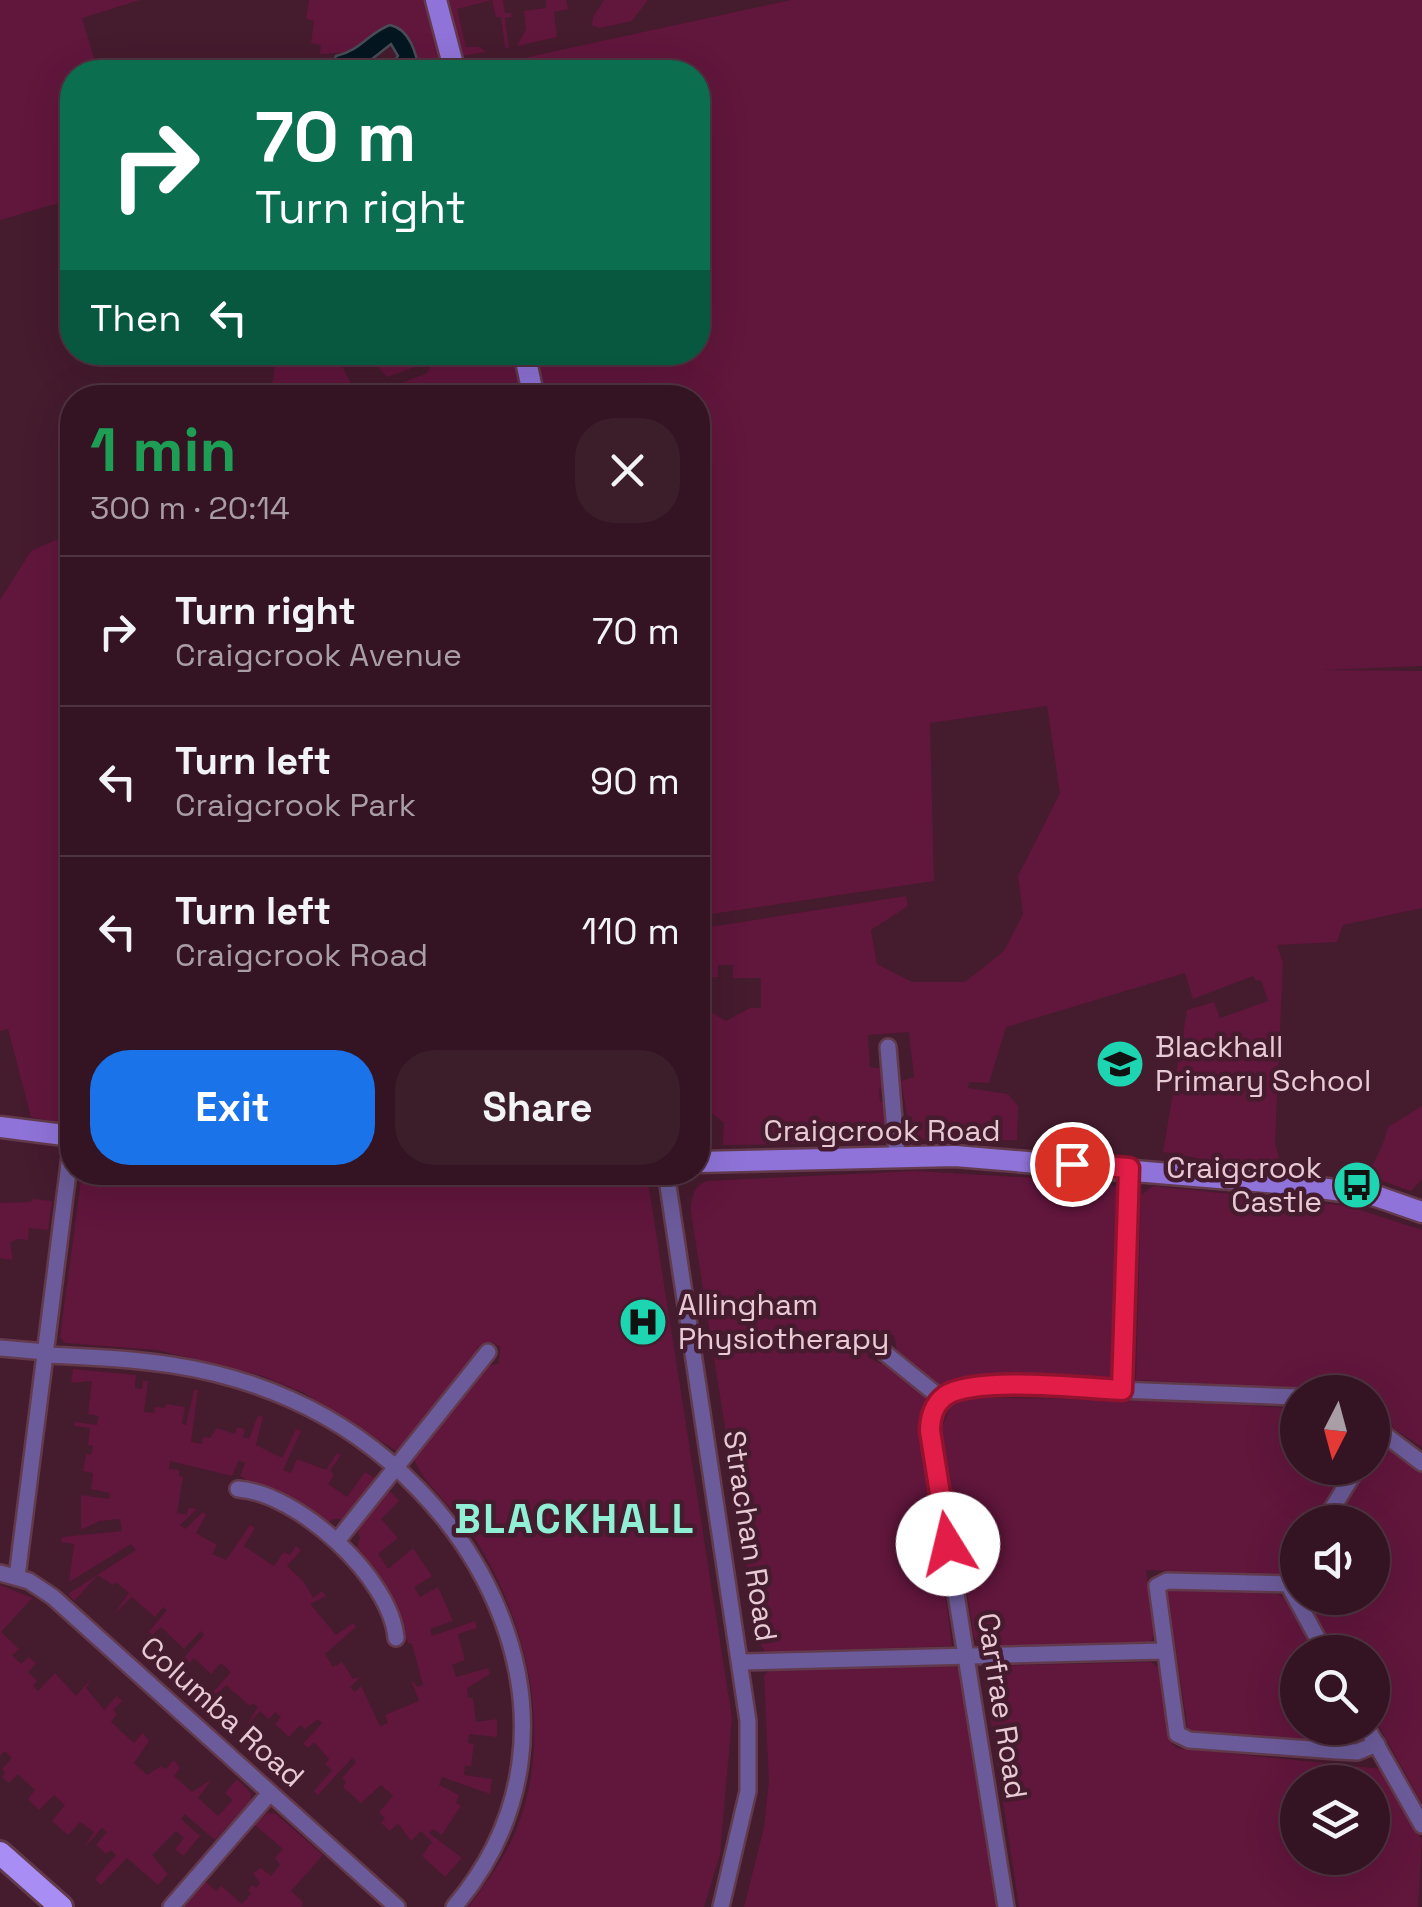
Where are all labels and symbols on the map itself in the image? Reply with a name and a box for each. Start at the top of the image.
place label: Blackhall Primary School [1155,1027,1371,1100]
school or university icon: Blackhall Primary School [1094,1038,1146,1090]
street label: Craigcrook Road [763,1111,1001,1150]
pin [1030,1122,1115,1207]
place label: Craigcrook Castle [1166,1148,1322,1221]
bus stop icon: Craigcrook Castle [1331,1159,1383,1211]
place label: Allingham Physiotherapy [678,1285,889,1358]
hospital icon: Allingham Physiotherapy [617,1296,669,1348]
north arrow [1280,1375,1390,1485]
street label: Strachan Road [715,1428,786,1644]
position arrow [896,1492,1000,1596]
district label: BLACKHALL [454,1494,696,1545]
street label: Carfrae Road [969,1610,1036,1802]
street label: Columba Road [132,1628,312,1795]

